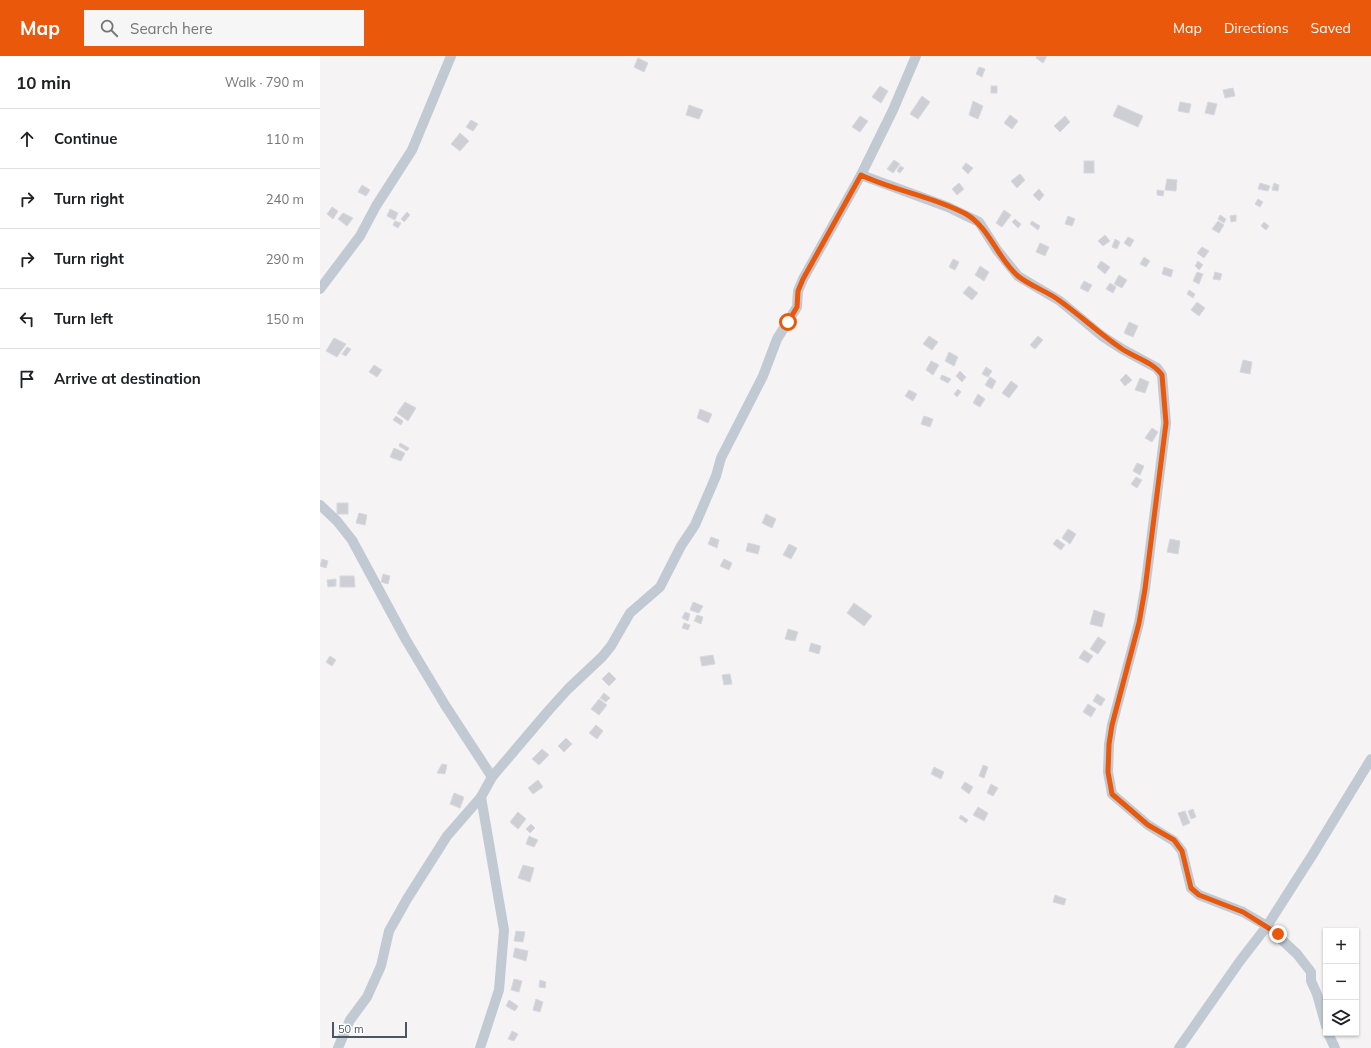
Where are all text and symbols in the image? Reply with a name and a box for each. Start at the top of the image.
search box [84,10,364,46]
text: Map [20,16,60,40]
icon: search [98,17,120,39]
text: Search here [130,19,213,38]
text: Map [1173,19,1202,37]
text: Directions [1224,19,1289,37]
text: Saved [1311,19,1351,37]
text: 10 min [16,72,71,93]
text: Walk · 790 m [225,74,304,90]
icon: ahead [16,128,38,150]
text: Continue [54,129,117,148]
text: 110 m [266,131,304,147]
icon: right [16,188,38,210]
text: Turn right [54,189,124,208]
text: 240 m [266,191,304,207]
icon: right [16,248,38,270]
text: Turn right [54,249,124,268]
text: 290 m [266,251,304,267]
icon: left [16,308,38,330]
text: Turn left [54,309,113,328]
text: 150 m [266,311,304,327]
route start [779,313,797,331]
icon: arrive [16,368,38,390]
text: Arrive at destination [54,369,201,388]
route end [1269,925,1287,943]
map controls [1323,928,1359,1036]
button: + [1323,928,1359,964]
button: − [1323,964,1359,1000]
button: layers [1323,1000,1359,1036]
scale bar [332,1020,407,1039]
text: 50 m [338,1022,364,1036]

